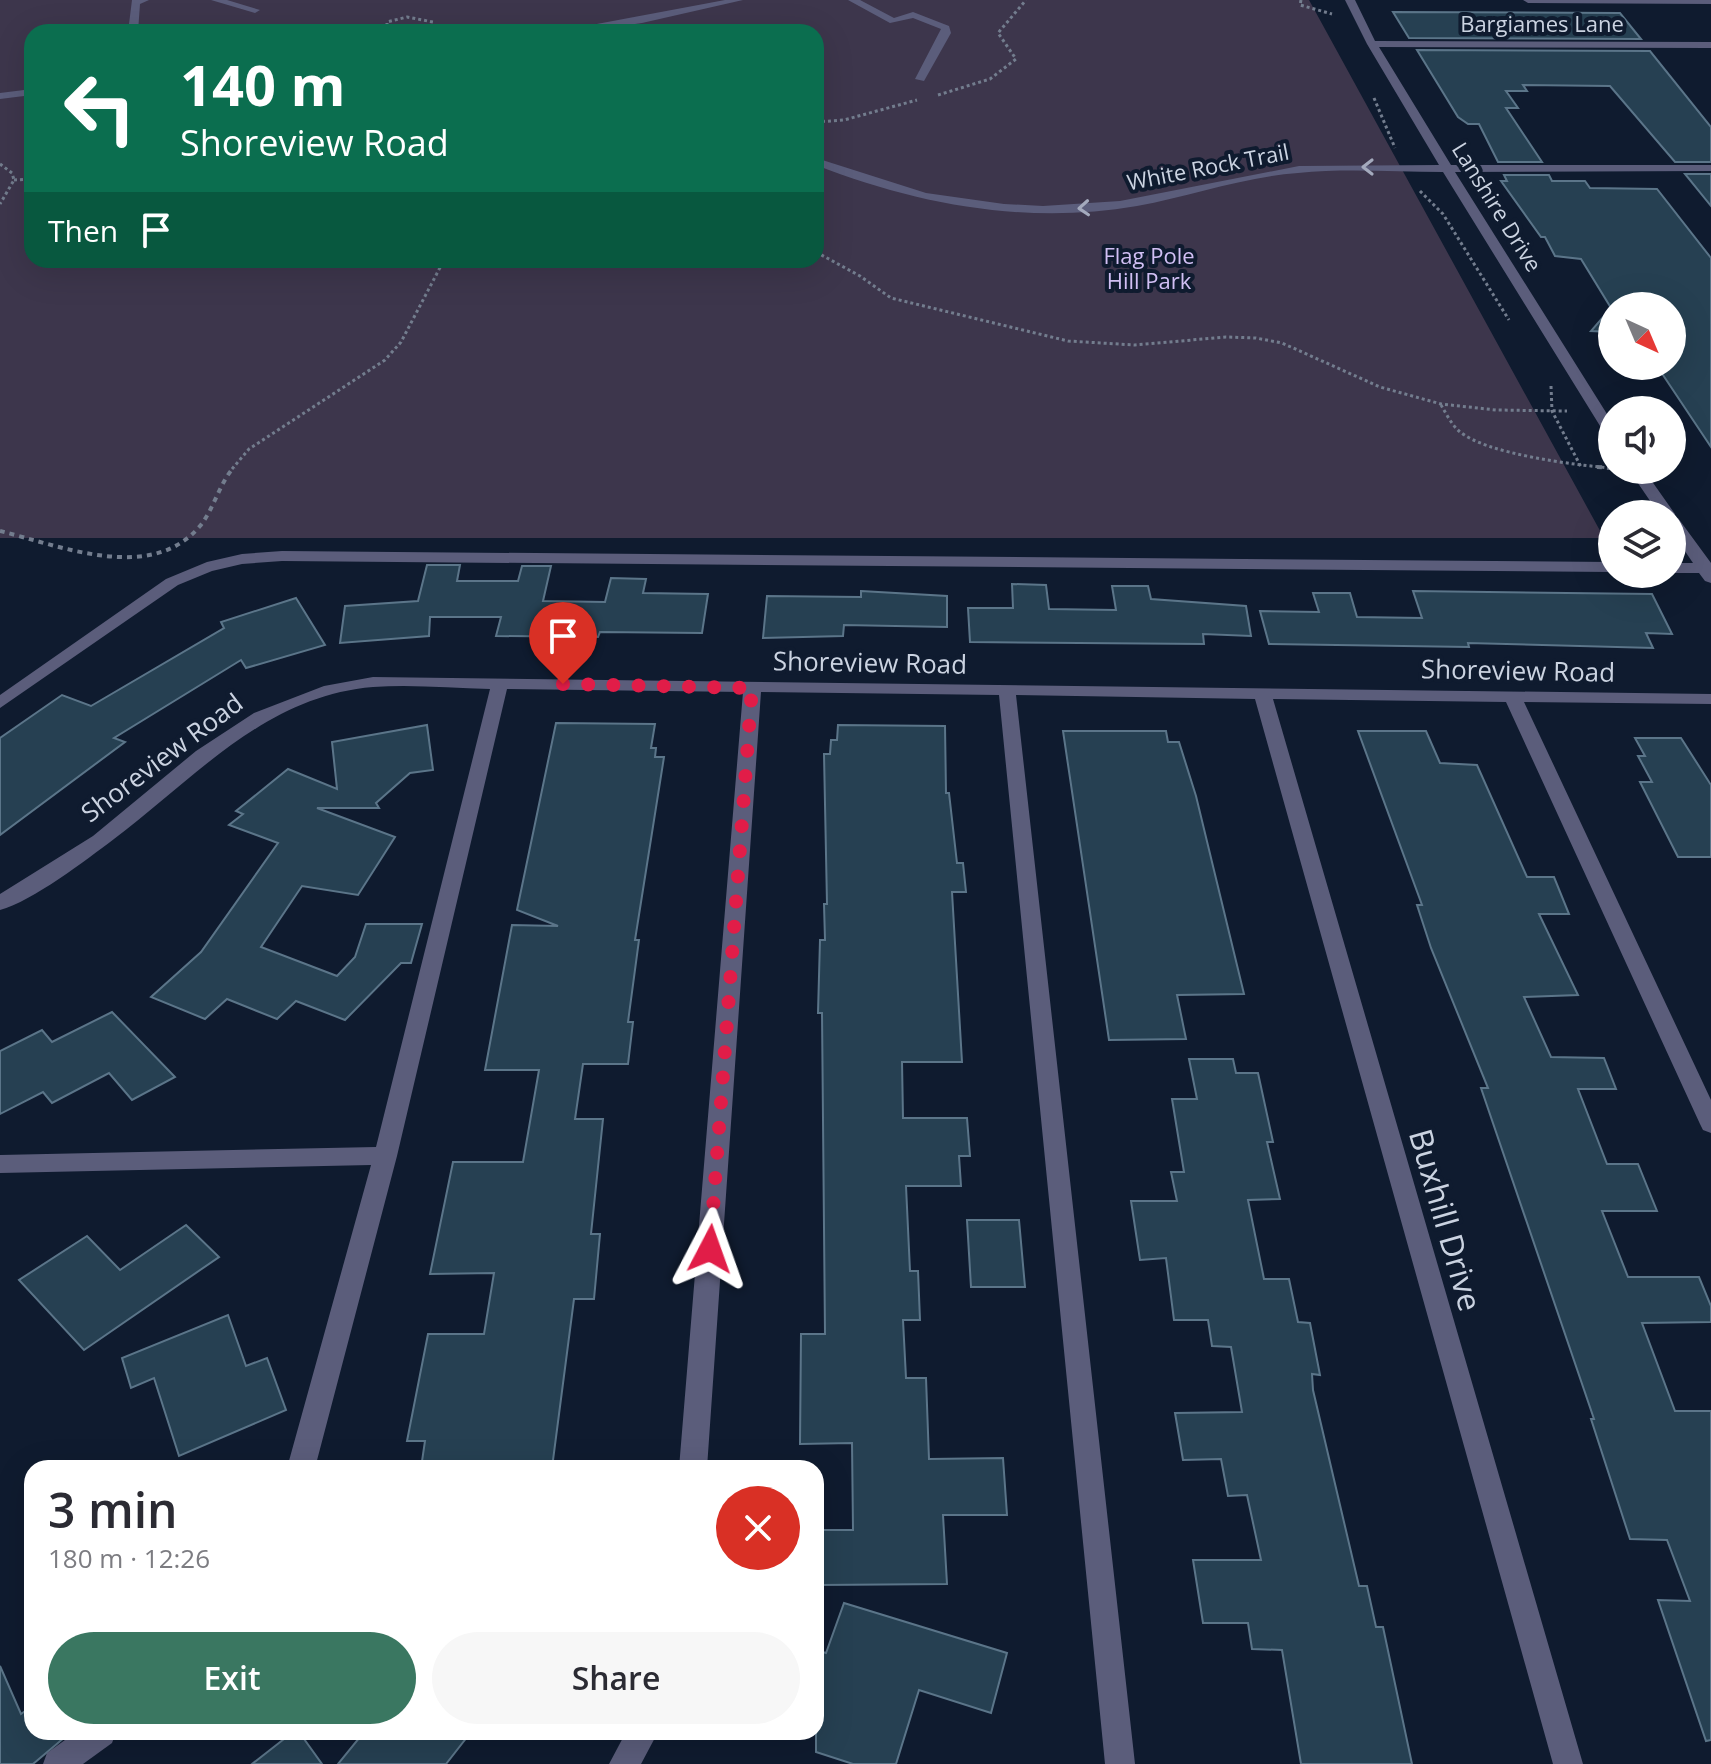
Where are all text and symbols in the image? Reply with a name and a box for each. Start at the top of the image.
street label: Bargiames Lane [1460,8,1624,38]
text: 140 m [180,46,346,122]
icon: left [48,56,152,160]
text: Shoreview Road [180,118,449,167]
street label: White Rock Trail [1124,136,1291,196]
street label: Lanshire Drive [1446,136,1550,277]
one-way arrow [1361,158,1374,175]
one-way arrow [1077,199,1090,216]
icon: arrive [134,208,178,252]
text: Then [48,210,118,251]
park label: Flag Pole Hill Park [1103,240,1195,295]
north arrow [1598,292,1686,380]
map controls [1598,292,1686,588]
button: sound [1598,396,1686,484]
button: layers [1598,500,1686,588]
pin [529,602,597,684]
icon: arrive [541,614,585,658]
street label: Shoreview Road [773,642,967,682]
street label: Shoreview Road [1421,650,1615,690]
street label: Shoreview Road [73,684,250,830]
street label: Buxhill Drive [1400,1124,1493,1316]
position arrow [668,1207,752,1291]
text: 3 min [48,1477,178,1542]
button: close [716,1486,800,1570]
text: 180 m · 12:26 [48,1540,210,1576]
button: Exit [48,1632,416,1724]
button: Share [432,1632,800,1724]

